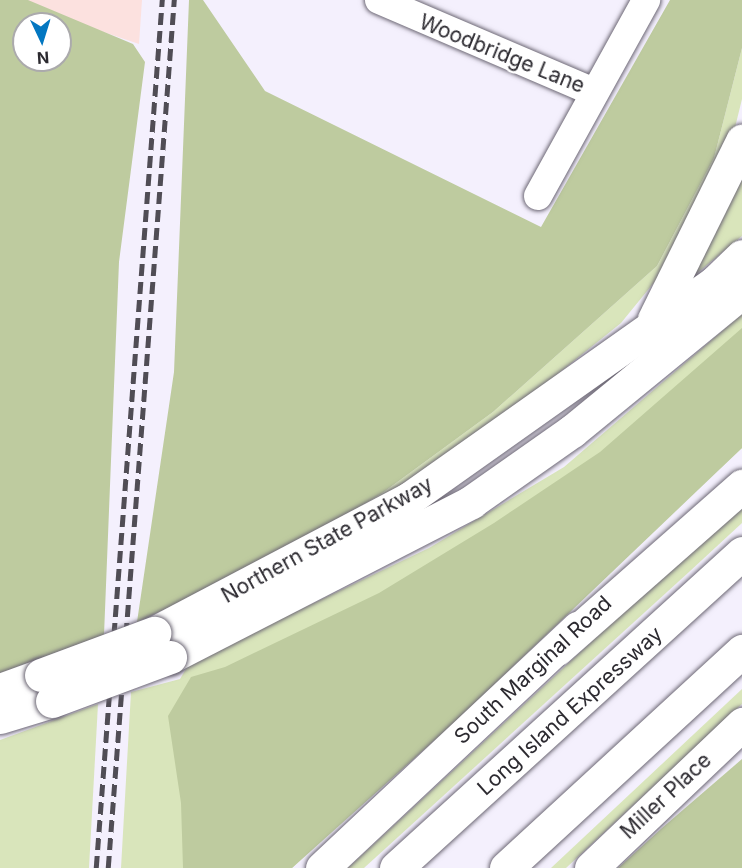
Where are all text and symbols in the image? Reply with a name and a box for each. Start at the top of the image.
street label: Woodbridge Lane [416,9,588,99]
north arrow [12,12,72,72]
text: N [36,48,50,68]
street label: Northern State Parkway [217,471,437,609]
street label: South Marginal Road [449,591,617,749]
street label: Long Island Expressway [472,621,668,801]
street label: Miller Place [615,748,717,844]

